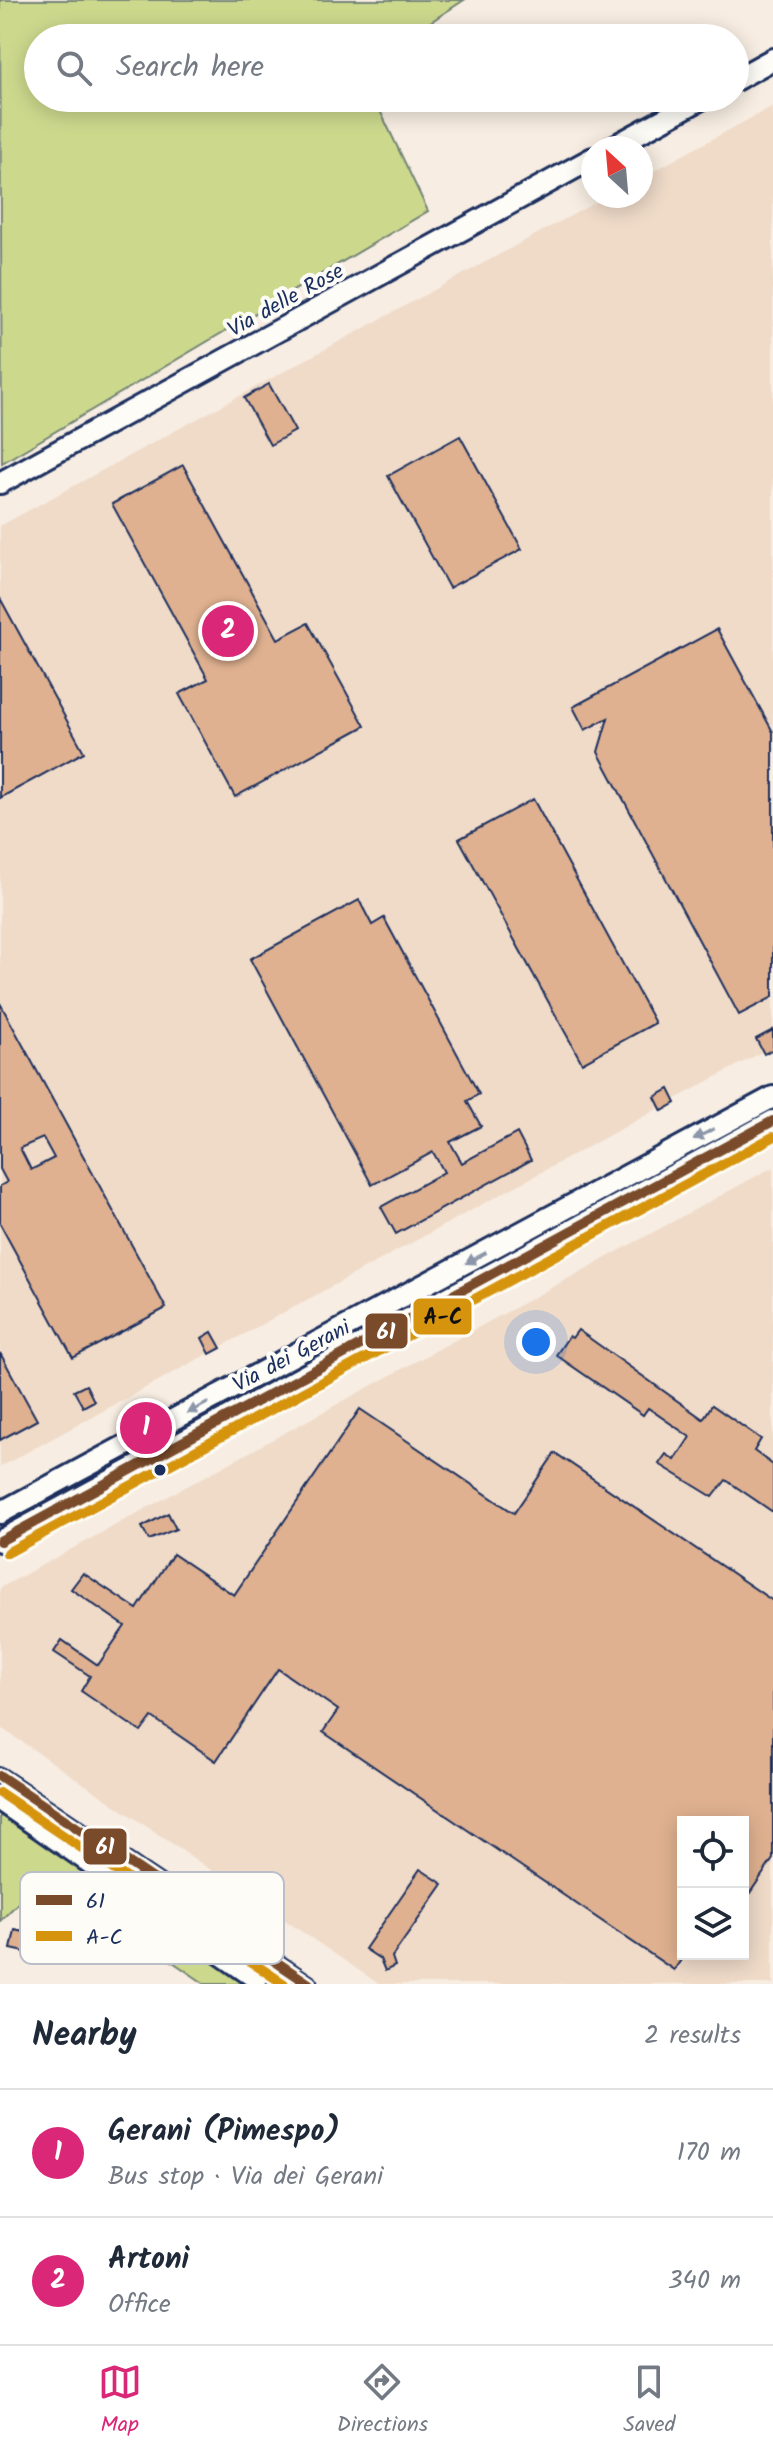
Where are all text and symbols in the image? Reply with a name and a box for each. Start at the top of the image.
search box [24,24,749,112]
text: Search here [116,44,264,92]
icon: search [52,46,96,90]
north arrow [581,136,653,208]
street label: Via delle Rose [222,255,351,348]
pin: 2 [202,601,254,661]
one-way arrow [693,1128,716,1141]
one-way arrow [465,1251,487,1265]
line badge: A-C [412,1297,473,1336]
text: A-C [423,1301,463,1336]
street label: Via dei Gerani [227,1311,358,1403]
line badge: 61 [364,1312,409,1350]
text: 61 [377,1316,396,1351]
your location [516,1322,556,1362]
pin: 1 [120,1398,172,1458]
one-way arrow [187,1401,209,1415]
unlabelled marker [152,1462,168,1478]
map controls [677,1816,749,1960]
button: locate [677,1816,749,1888]
line badge: 61 [82,1827,128,1866]
text: 61 [96,1831,115,1866]
legend [20,1872,284,1964]
text: 61 [86,1885,105,1920]
button: layers [677,1888,749,1960]
text: A-C [86,1921,123,1956]
text: Nearby [32,2009,137,2063]
text: 2 results [644,2015,741,2057]
text: Gerani (Pimespo) [108,2108,340,2156]
text: 1 [54,2132,62,2174]
text: 170 m [677,2132,741,2174]
text: Bus stop · Via dei Gerani [108,2156,383,2198]
text: Artoni [108,2236,189,2284]
text: 2 [50,2260,66,2302]
text: 340 m [668,2260,741,2302]
text: Office [108,2284,171,2326]
tab: Map [98,2360,142,2443]
tab: Directions [337,2360,428,2443]
tab: Saved [623,2360,675,2443]

